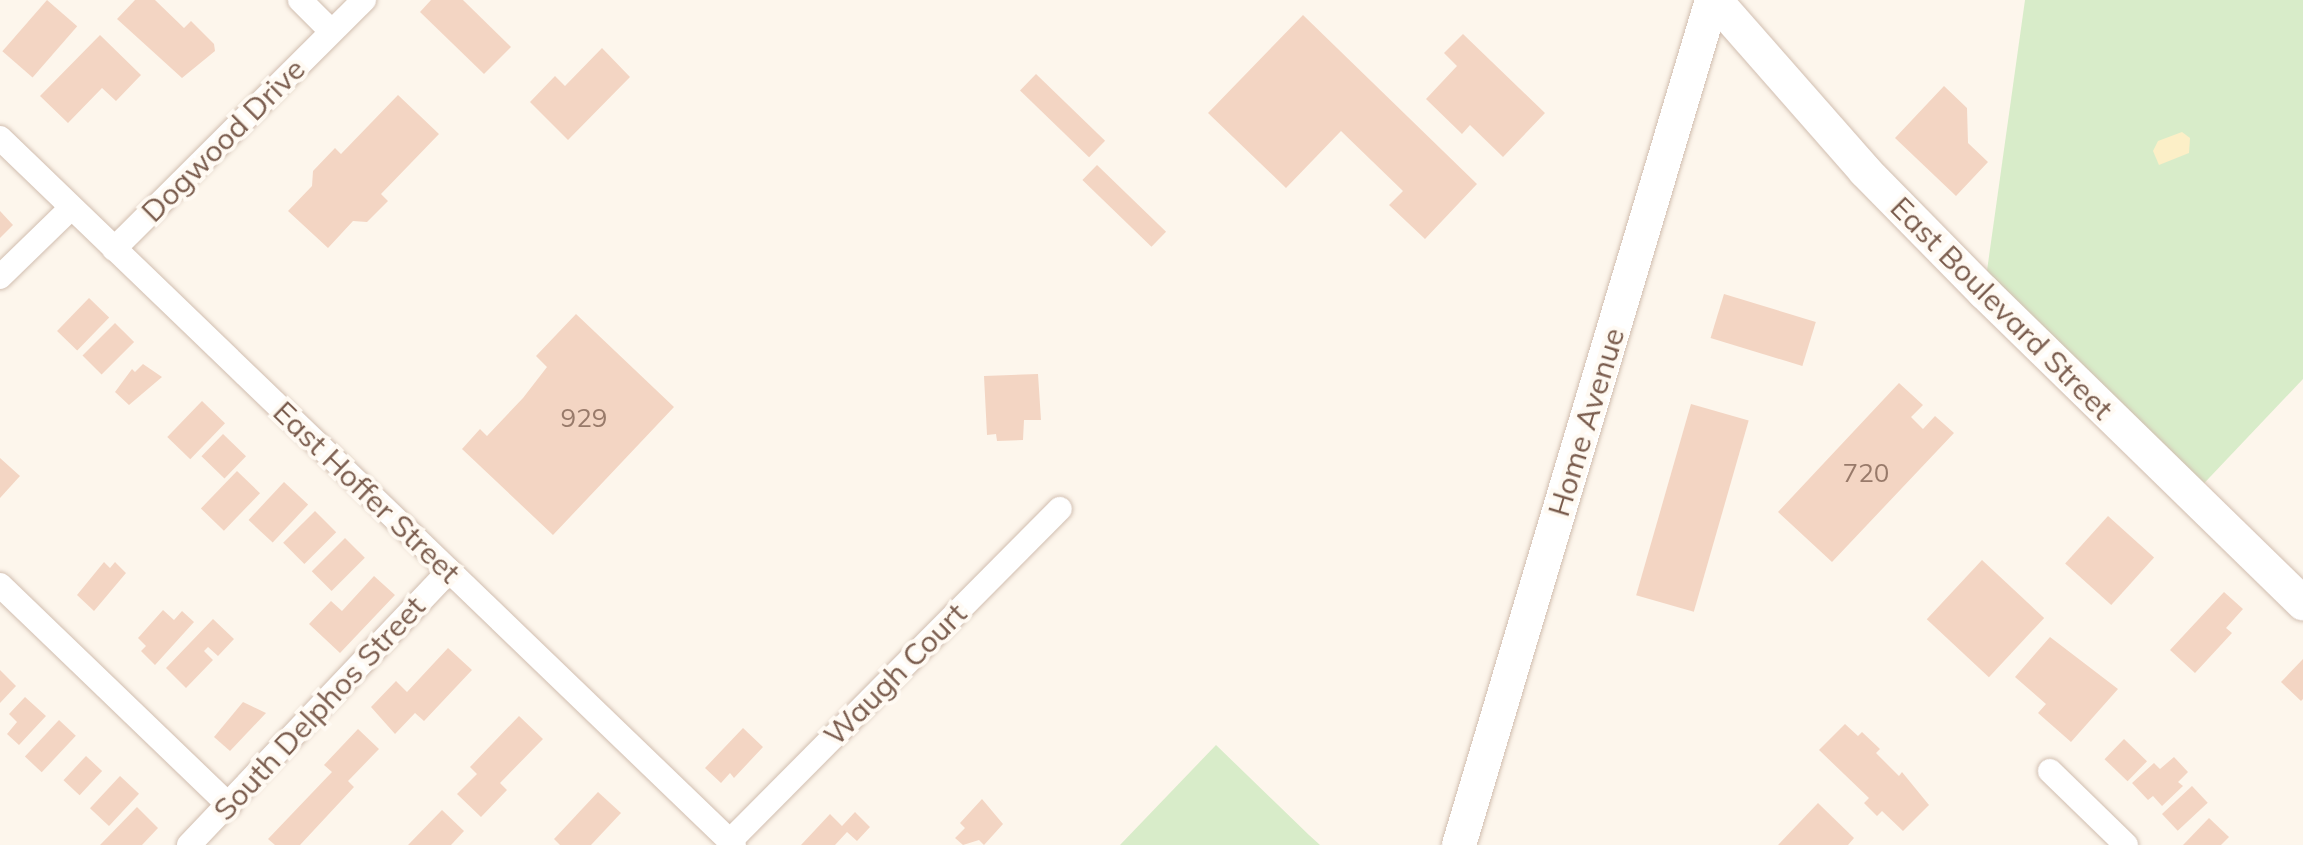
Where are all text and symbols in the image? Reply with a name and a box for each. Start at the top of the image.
street label: Dogwood Drive [134,51,312,229]
street label: East Boulevard Street [1883,189,2121,427]
street label: Home Avenue [1540,323,1632,521]
street label: East Hoffer Street [266,394,468,590]
house number: 929 [561,402,607,434]
house number: 720 [1843,457,1889,489]
street label: South Delphos Street [206,588,432,828]
street label: Waugh Court [816,595,974,753]

